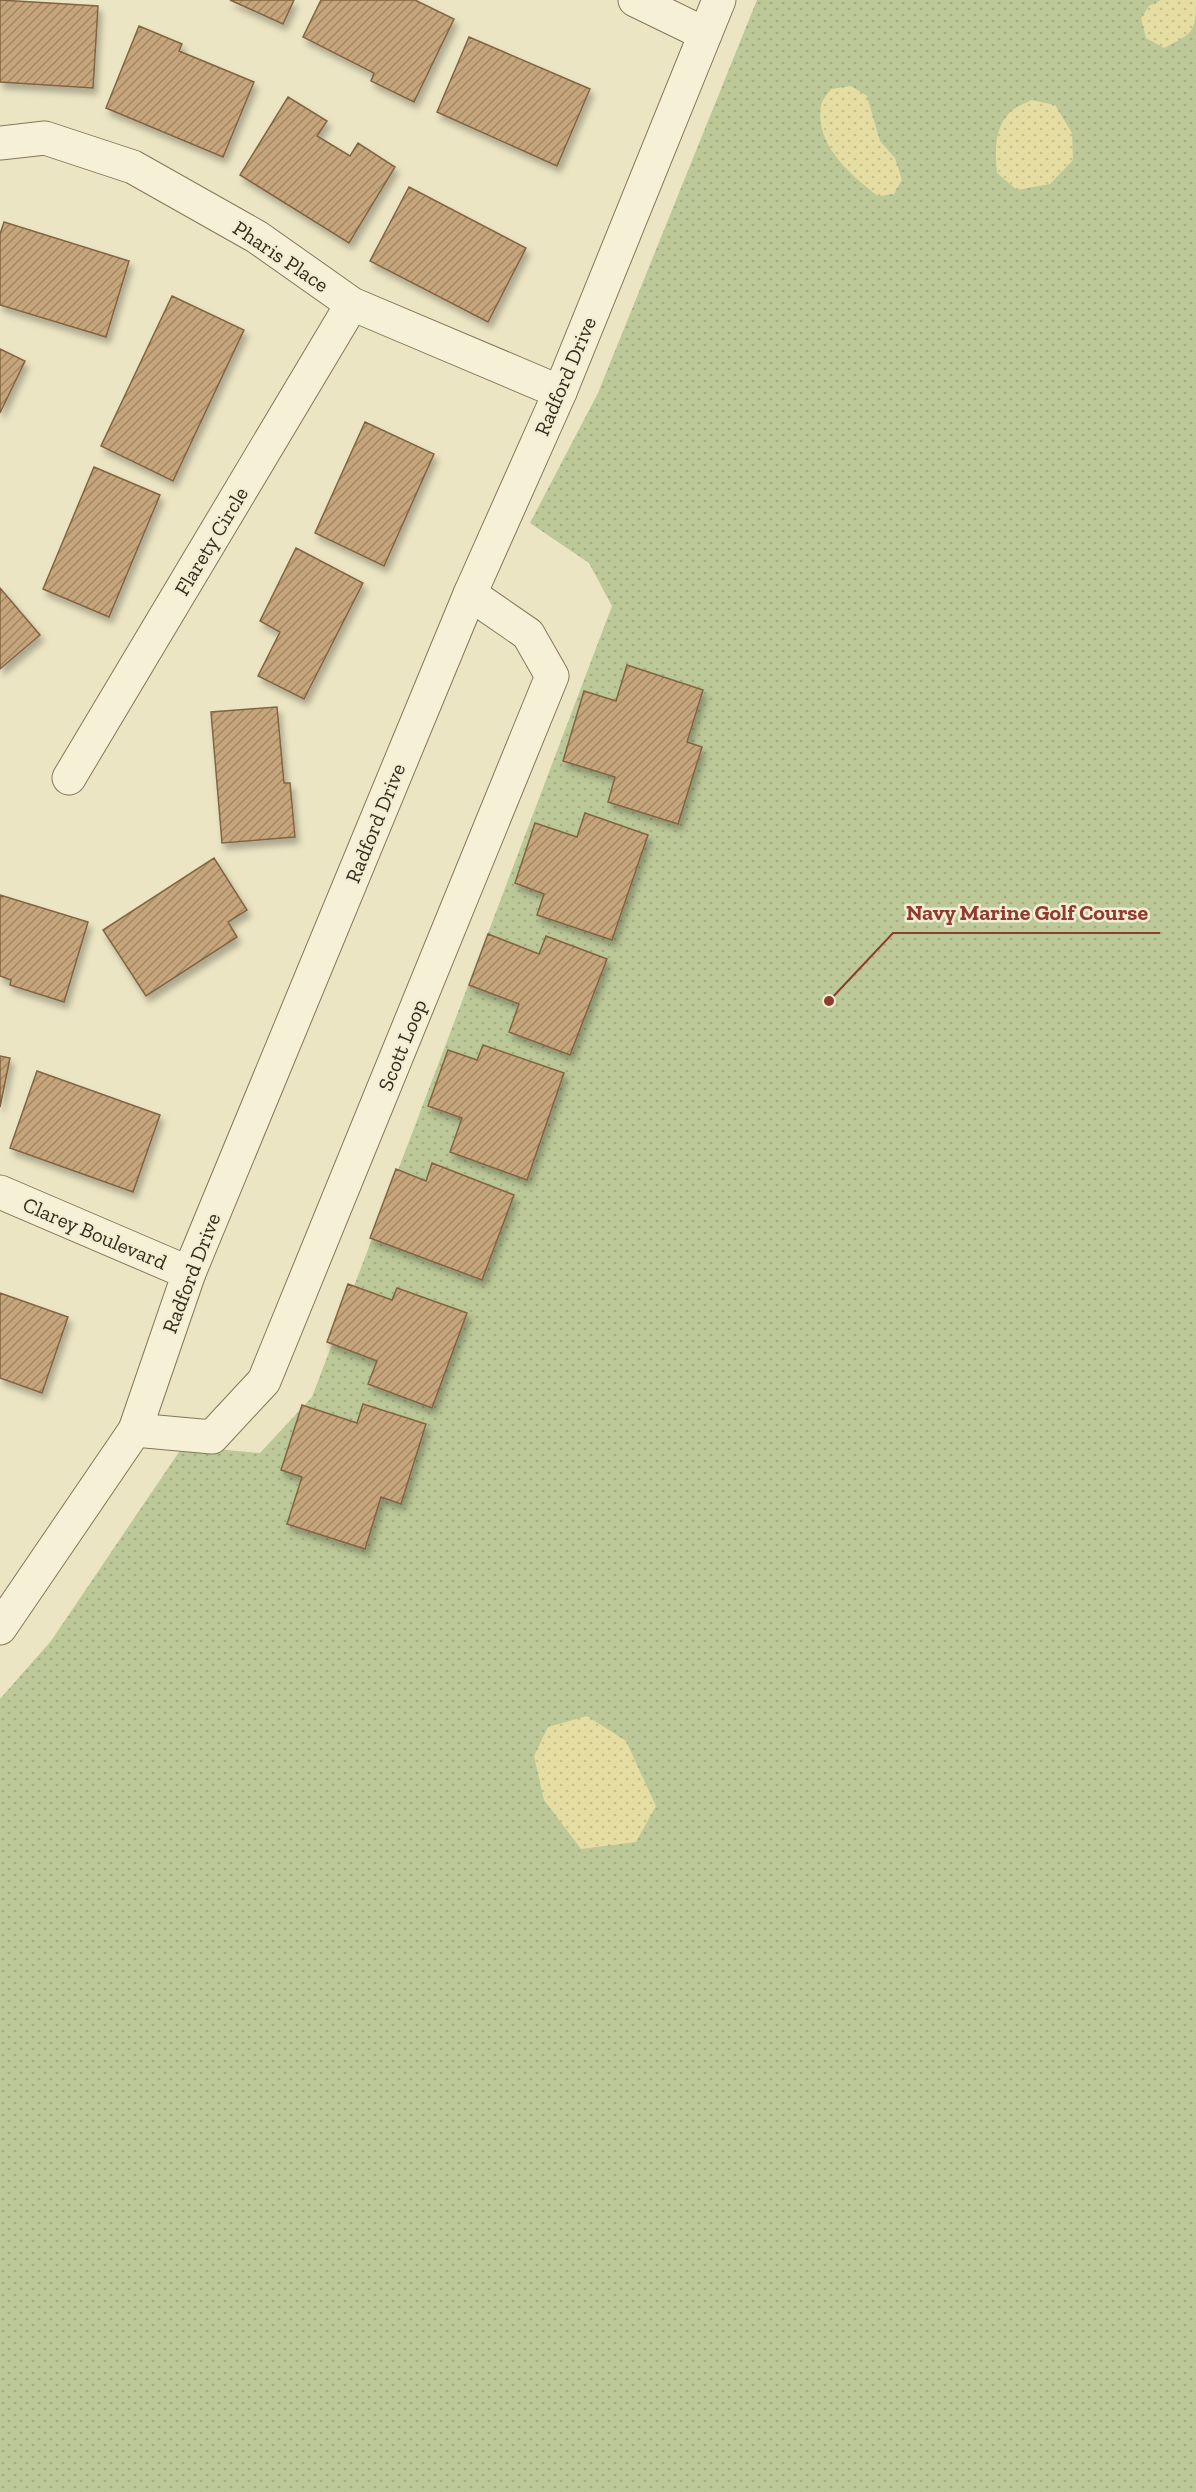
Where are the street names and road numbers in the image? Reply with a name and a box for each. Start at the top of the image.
street label: Pharis Place [228,215,334,297]
street label: Radford Drive [529,313,601,439]
street label: Flarety Circle [169,482,253,600]
street label: Radford Drive [340,760,410,886]
street label: Scott Loop [372,996,432,1094]
street label: Clarey Boulevard [19,1191,171,1275]
street label: Radford Drive [157,1209,225,1337]

